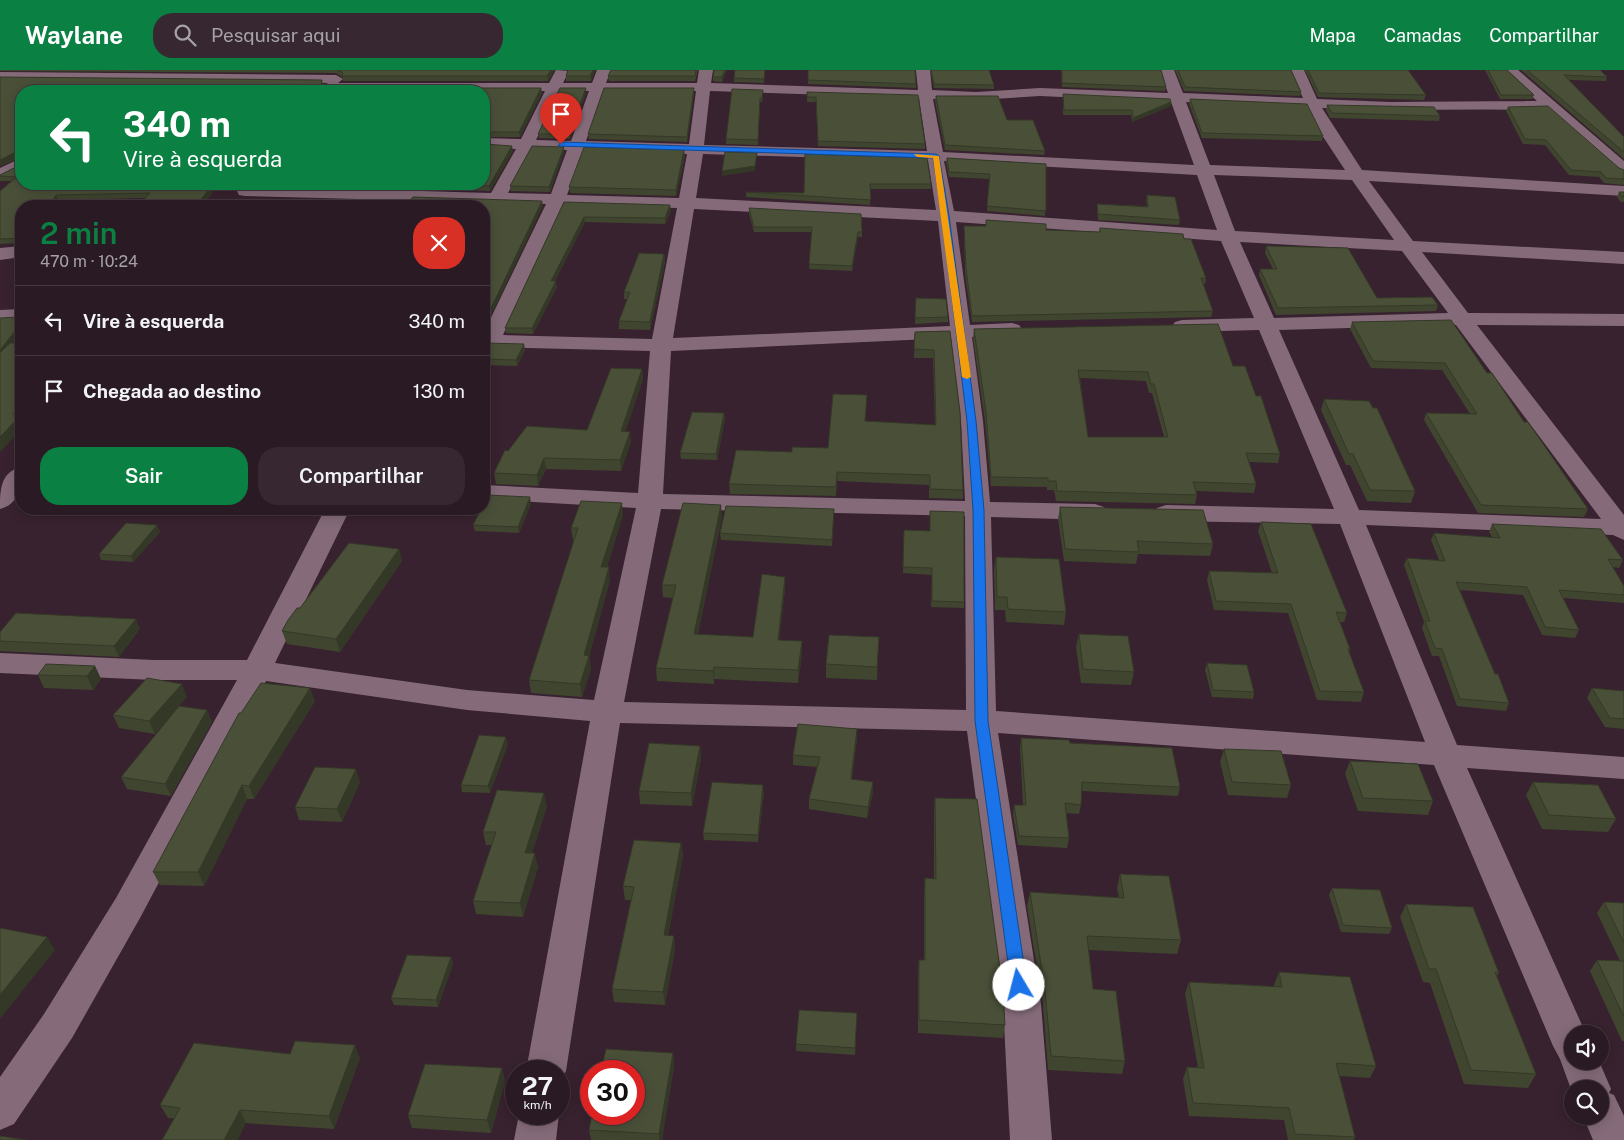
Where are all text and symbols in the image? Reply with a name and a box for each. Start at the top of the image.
search box [153,13,503,58]
text: Waylane [25,21,123,49]
icon: search [171,21,199,49]
text: Pesquisar aqui [211,24,340,46]
text: Mapa [1309,25,1356,46]
text: Camadas [1384,25,1461,46]
text: Compartilhar [1489,25,1599,46]
pin [540,93,582,144]
icon: arrive [547,100,575,128]
text: 340 m [123,104,231,145]
icon: left [40,105,105,170]
text: Vire à esquerda [123,146,282,172]
text: 2 min [40,215,117,251]
button: close [413,217,465,269]
text: 470 m · 10:24 [40,252,138,271]
icon: left [40,307,68,335]
text: Vire à esquerda [83,310,224,332]
text: 340 m [408,310,465,332]
icon: arrive [40,377,68,405]
text: Chegada ao destino [83,380,261,402]
text: 130 m [413,380,465,402]
button: Sair [40,447,248,505]
button: Compartilhar [258,447,465,505]
position arrow [992,958,1044,1010]
map controls [1564,1025,1609,1125]
button: sound [1564,1025,1609,1070]
speed limit sign: 30 [580,1060,645,1125]
text: 27 [522,1071,553,1101]
button: search [1564,1080,1609,1125]
text: km/h [523,1098,552,1112]

